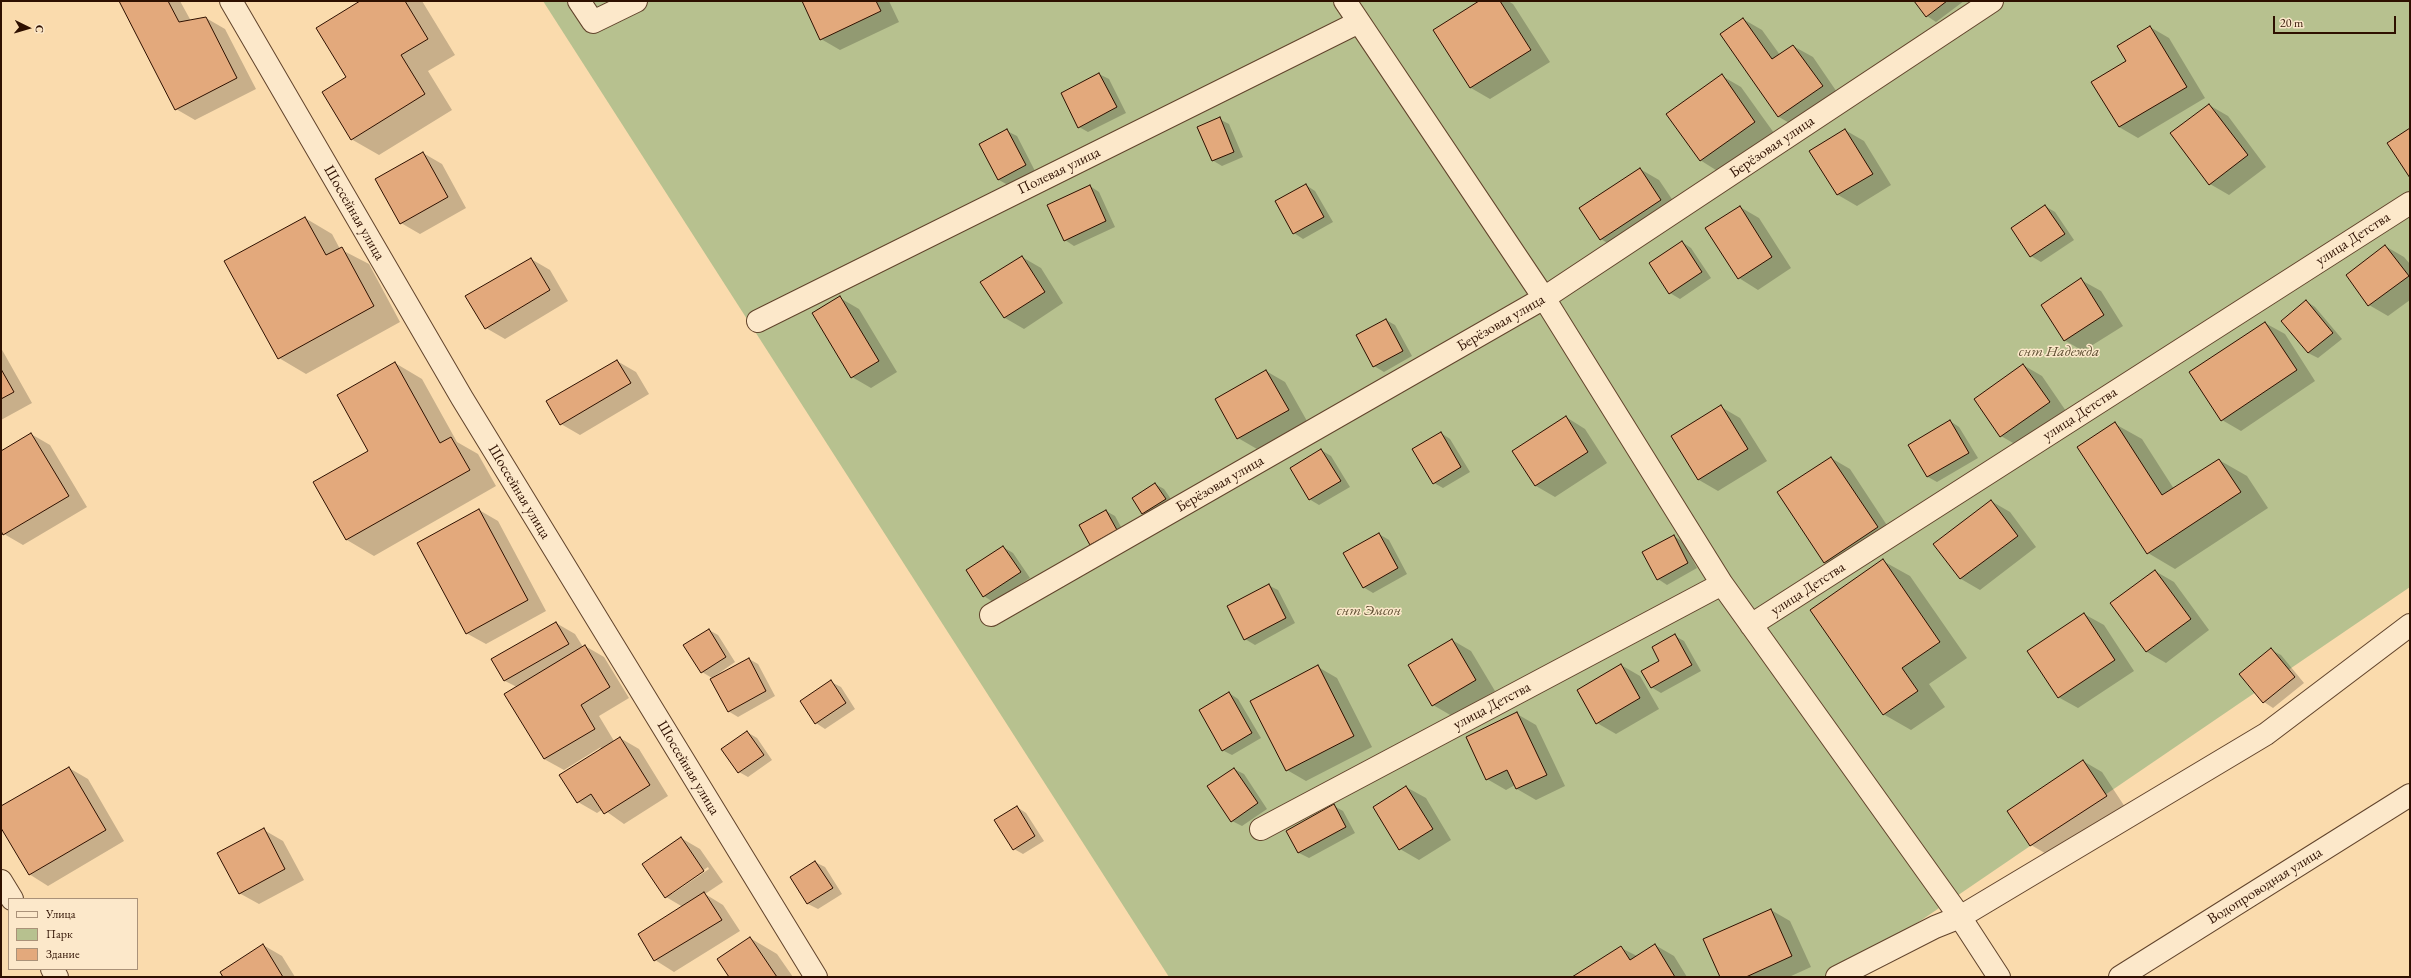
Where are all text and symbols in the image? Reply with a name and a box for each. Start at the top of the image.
north arrow [8,8,48,48]
scale bar [2275,8,2398,34]
text: 20 m [2280,15,2303,31]
text: С [33,25,47,34]
street label: Берёзовая улица [1726,112,1818,182]
street label: Полевая улица [1015,143,1103,199]
street label: Шоссейная улица [319,162,389,264]
street label: улица Детства [2312,208,2394,270]
street label: Берёзовая улица [1454,291,1548,355]
park label: снт Надежда [2019,343,2099,361]
street label: улица Детства [2039,383,2121,445]
street label: Шоссейная улица [484,442,554,542]
street label: Берёзовая улица [1173,452,1267,516]
street label: улица Детства [1767,558,1849,620]
park label: снт Эмсон [1337,602,1401,620]
street label: улица Детства [1450,678,1534,734]
street label: Шоссейная улица [653,718,723,818]
street label: Водопроводная улица [2204,843,2326,929]
legend [8,898,138,970]
text: Улица [46,906,76,922]
text: Парк [46,926,73,942]
text: Здание [46,946,80,962]

